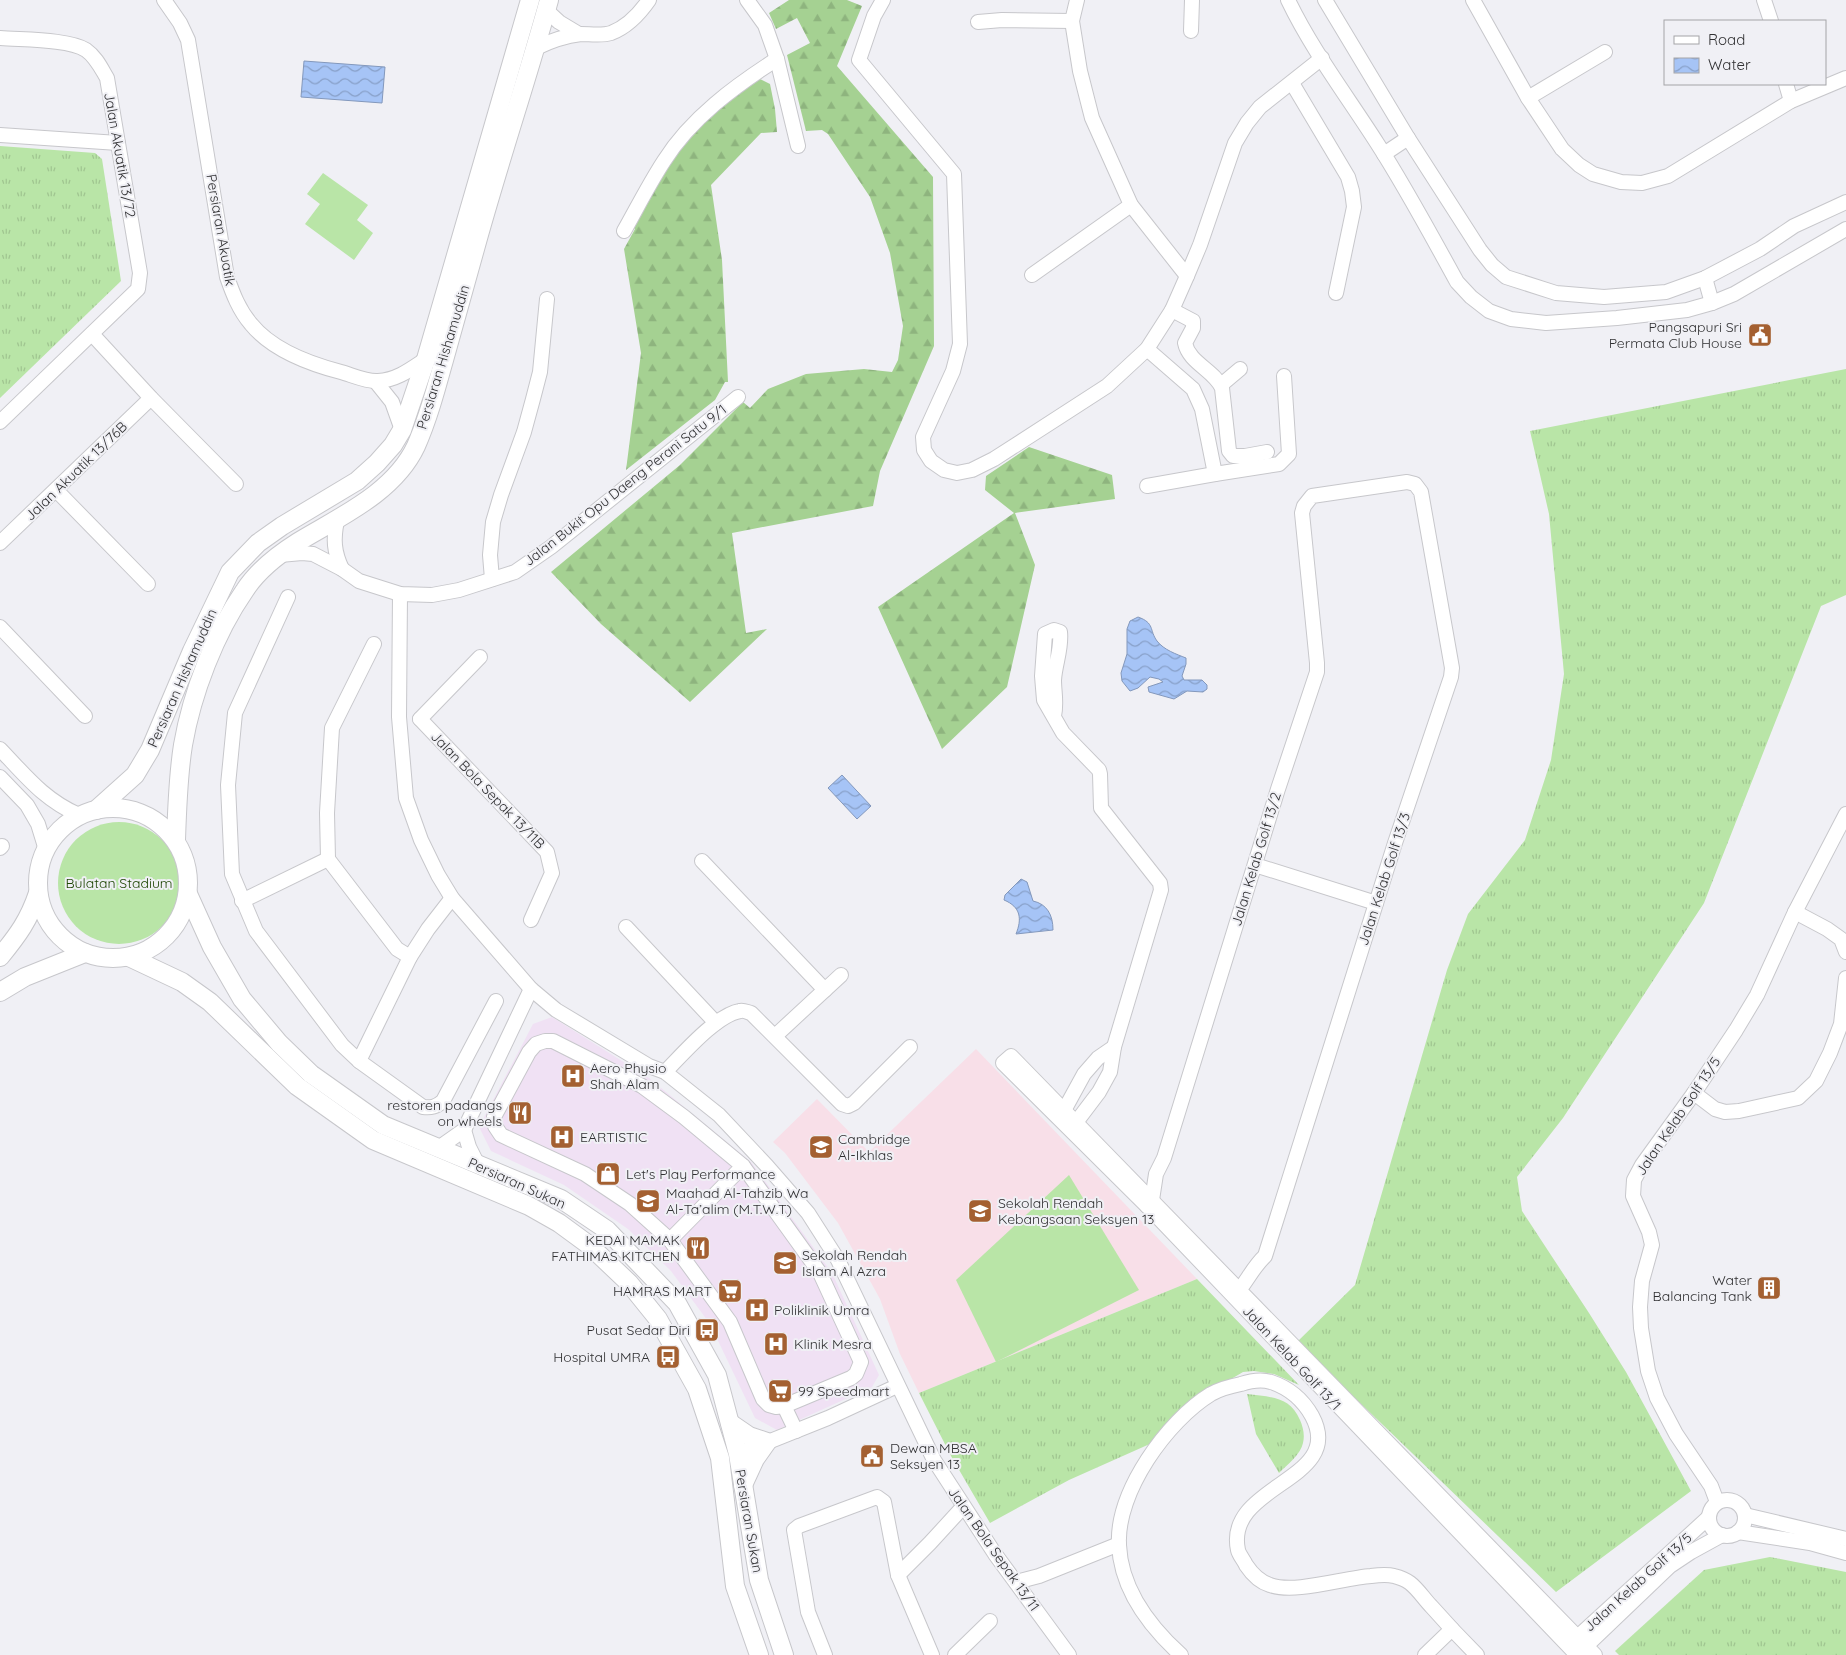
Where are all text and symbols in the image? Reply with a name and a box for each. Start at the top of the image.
legend [1664,20,1826,85]
text: Road [1708,30,1745,49]
text: Water [1708,55,1751,74]
street label: Jalan Akuatik 13/72 [100,91,140,219]
street label: Persiaran Akuatik [202,173,240,287]
street label: Persiaran Hishamuddin [412,283,474,431]
place label: Pangsapuri Sri Permata Club House [1609,318,1742,352]
public building icon: Pangsapuri Sri Permata Club House [1747,322,1773,348]
street label: Jalan Bukit Opu Daeng Perani Satu 9/1 [520,400,730,570]
street label: Jalan Akuatik 13/76B [21,418,131,524]
street label: Persiaran Hishamuddin [143,606,221,750]
street label: Jalan Bola Sepak 13/11B [427,727,549,853]
street label: Jalan Kelab Golf 13/2 [1227,790,1285,928]
street label: Jalan Kelab Golf 13/3 [1354,810,1414,948]
park label: Bulatan Stadium [65,874,173,892]
street label: Jalan Kelab Golf 13/5 [1632,1053,1724,1179]
place label: Aero Physio Shah Alam [590,1059,666,1093]
hospital icon: Aero Physio Shah Alam [560,1063,586,1089]
place label: restoren padangs on wheels [387,1096,502,1130]
restaurant icon: restoren padangs on wheels [507,1100,533,1126]
hospital icon: EARTISTIC [549,1124,575,1150]
place label: EARTISTIC [580,1128,647,1146]
place label: Cambridge Al-Ikhlas [838,1130,910,1164]
school or university icon: Cambridge Al-Ikhlas [808,1134,834,1160]
street label: Persiaran Sukan [465,1153,569,1213]
shop icon: Let's Play Performance [595,1161,621,1187]
place label: Let's Play Performance [626,1165,775,1183]
place label: Maahad Al-Tahzib Wa Al-Ta’alim (M.T.W.T) [666,1184,809,1218]
school or university icon: Maahad Al-Tahzib Wa Al-Ta’alim (M.T.W.T) [635,1188,661,1214]
place label: Sekolah Rendah Kebangsaan Seksyen 13 [998,1194,1154,1228]
school or university icon: Sekolah Rendah Kebangsaan Seksyen 13 [967,1198,993,1224]
place label: KEDAI MAMAK FATHIMAS KITCHEN [551,1231,680,1265]
restaurant icon: KEDAI MAMAK FATHIMAS KITCHEN [685,1235,711,1261]
place label: Sekolah Rendah Islam Al Azra [802,1246,907,1280]
school or university icon: Sekolah Rendah Islam Al Azra [772,1250,798,1276]
place label: Water Balancing Tank [1653,1271,1753,1305]
building icon: Water Balancing Tank [1756,1275,1782,1301]
supermarket icon: HAMRAS MART [717,1278,743,1304]
place label: HAMRAS MART [613,1282,712,1300]
hospital icon: Poliklinik Umra [744,1297,770,1323]
place label: Poliklinik Umra [774,1301,869,1319]
street label: Jalan Kelab Golf 13/1 [1239,1302,1345,1414]
bus stop icon: Pusat Sedar Diri [694,1317,720,1343]
place label: Pusat Sedar Diri [587,1321,690,1339]
hospital icon: Klinik Mesra [763,1331,789,1357]
place label: Klinik Mesra [794,1335,872,1353]
bus stop icon: Hospital UMRA [655,1344,681,1370]
place label: Hospital UMRA [553,1348,650,1366]
supermarket icon: 99 Speedmart [767,1378,793,1404]
place label: 99 Speedmart [798,1382,890,1400]
place label: Dewan MBSA Seksyen 13 [890,1439,977,1473]
public building icon: Dewan MBSA Seksyen 13 [859,1443,885,1469]
street label: Persiaran Sukan [731,1468,767,1574]
street label: Jalan Bola Sepak 13/11 [944,1483,1044,1615]
street label: Jalan Kelab Golf 13/5 [1580,1529,1696,1635]

